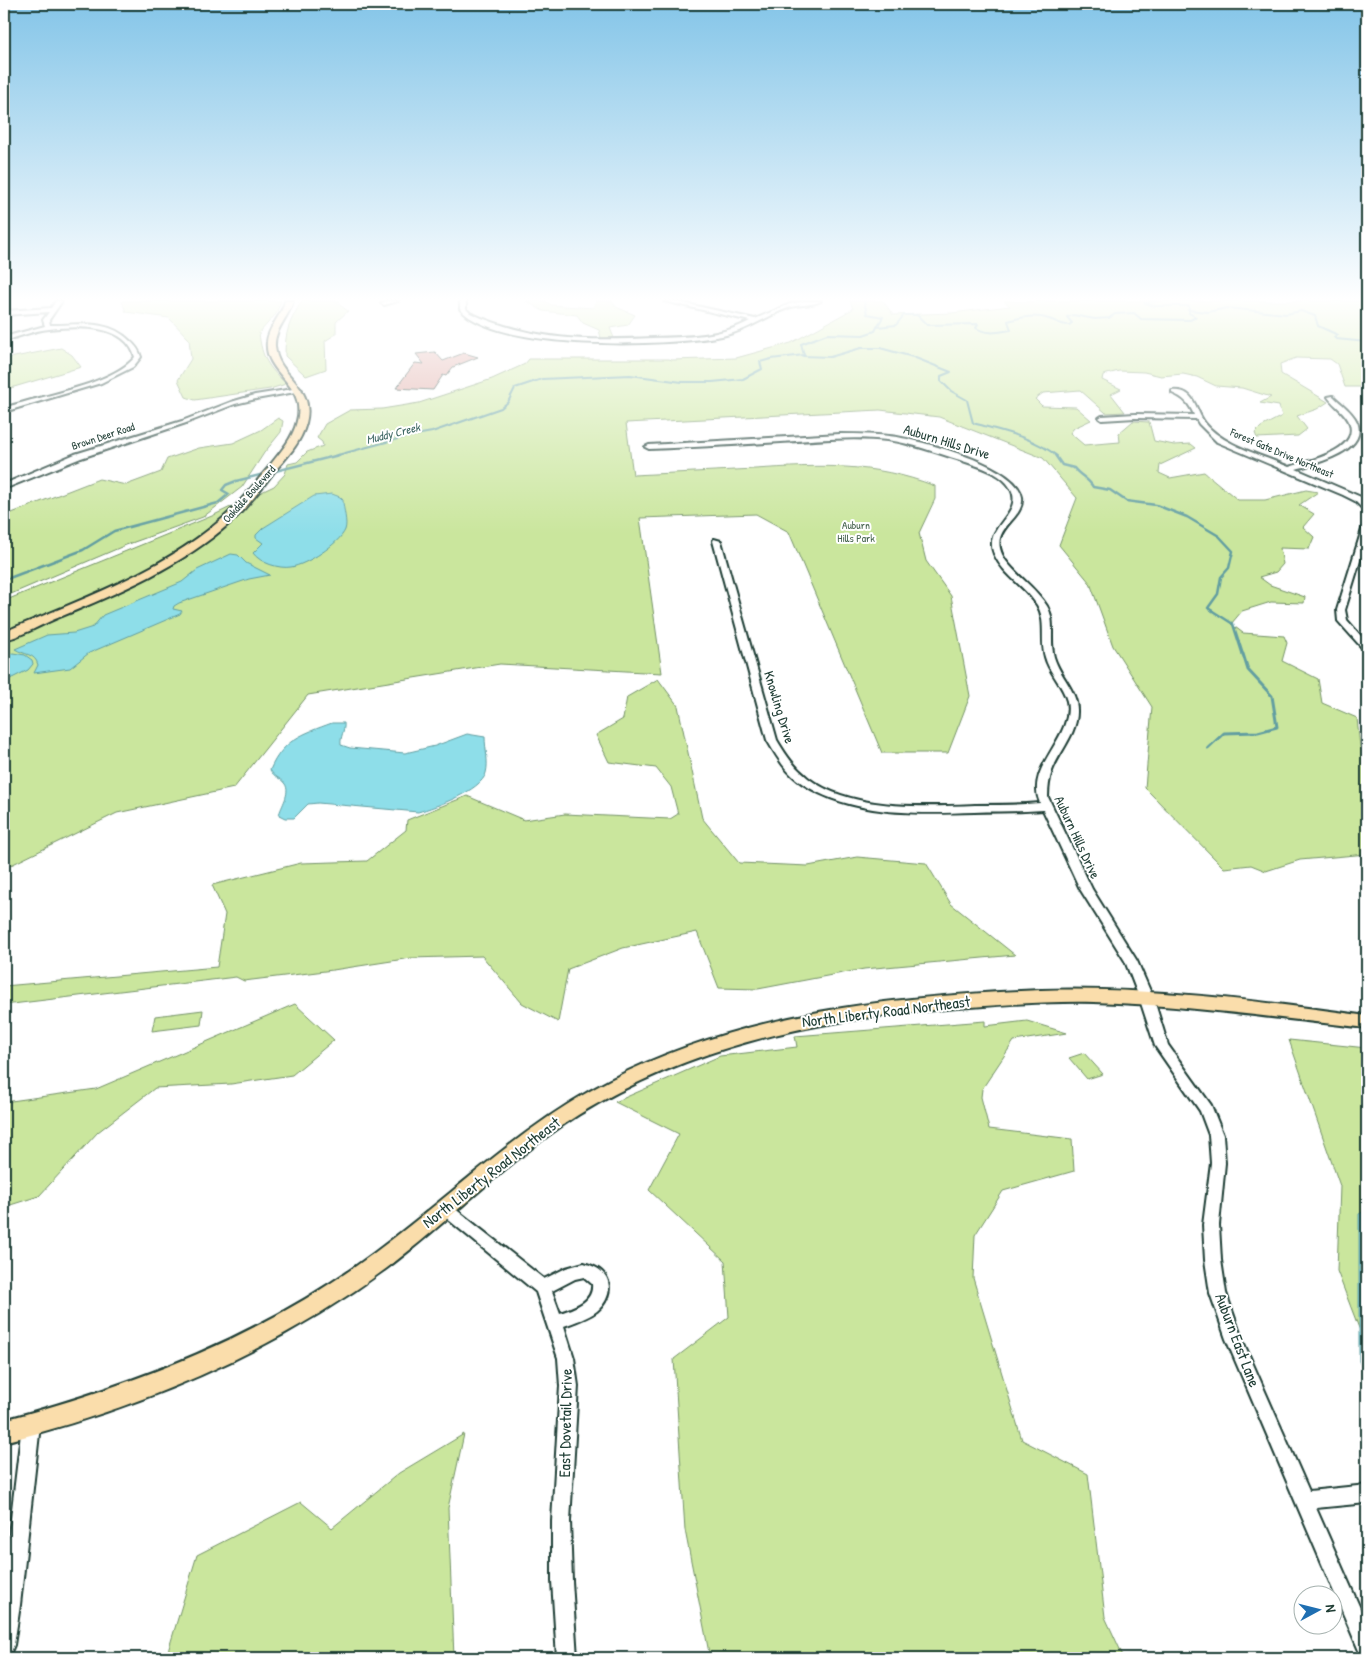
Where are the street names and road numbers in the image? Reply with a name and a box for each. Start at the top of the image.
street label: Brown Deer Road [70,419,137,453]
street label: Auburn Hills Drive [901,419,993,463]
street label: Forest Gate Drive Northeast [1227,425,1336,481]
street label: Oakdale Boulevard [220,462,279,526]
street label: Knowling Drive [759,668,800,746]
street label: Auburn Hills Drive [1050,792,1106,882]
street label: North Liberty Road Northeast [801,990,972,1032]
street label: North Liberty Road Northeast [418,1111,565,1233]
street label: Auburn East Lane [1210,1290,1266,1391]
street label: East Dovetail Drive [553,1368,577,1478]

